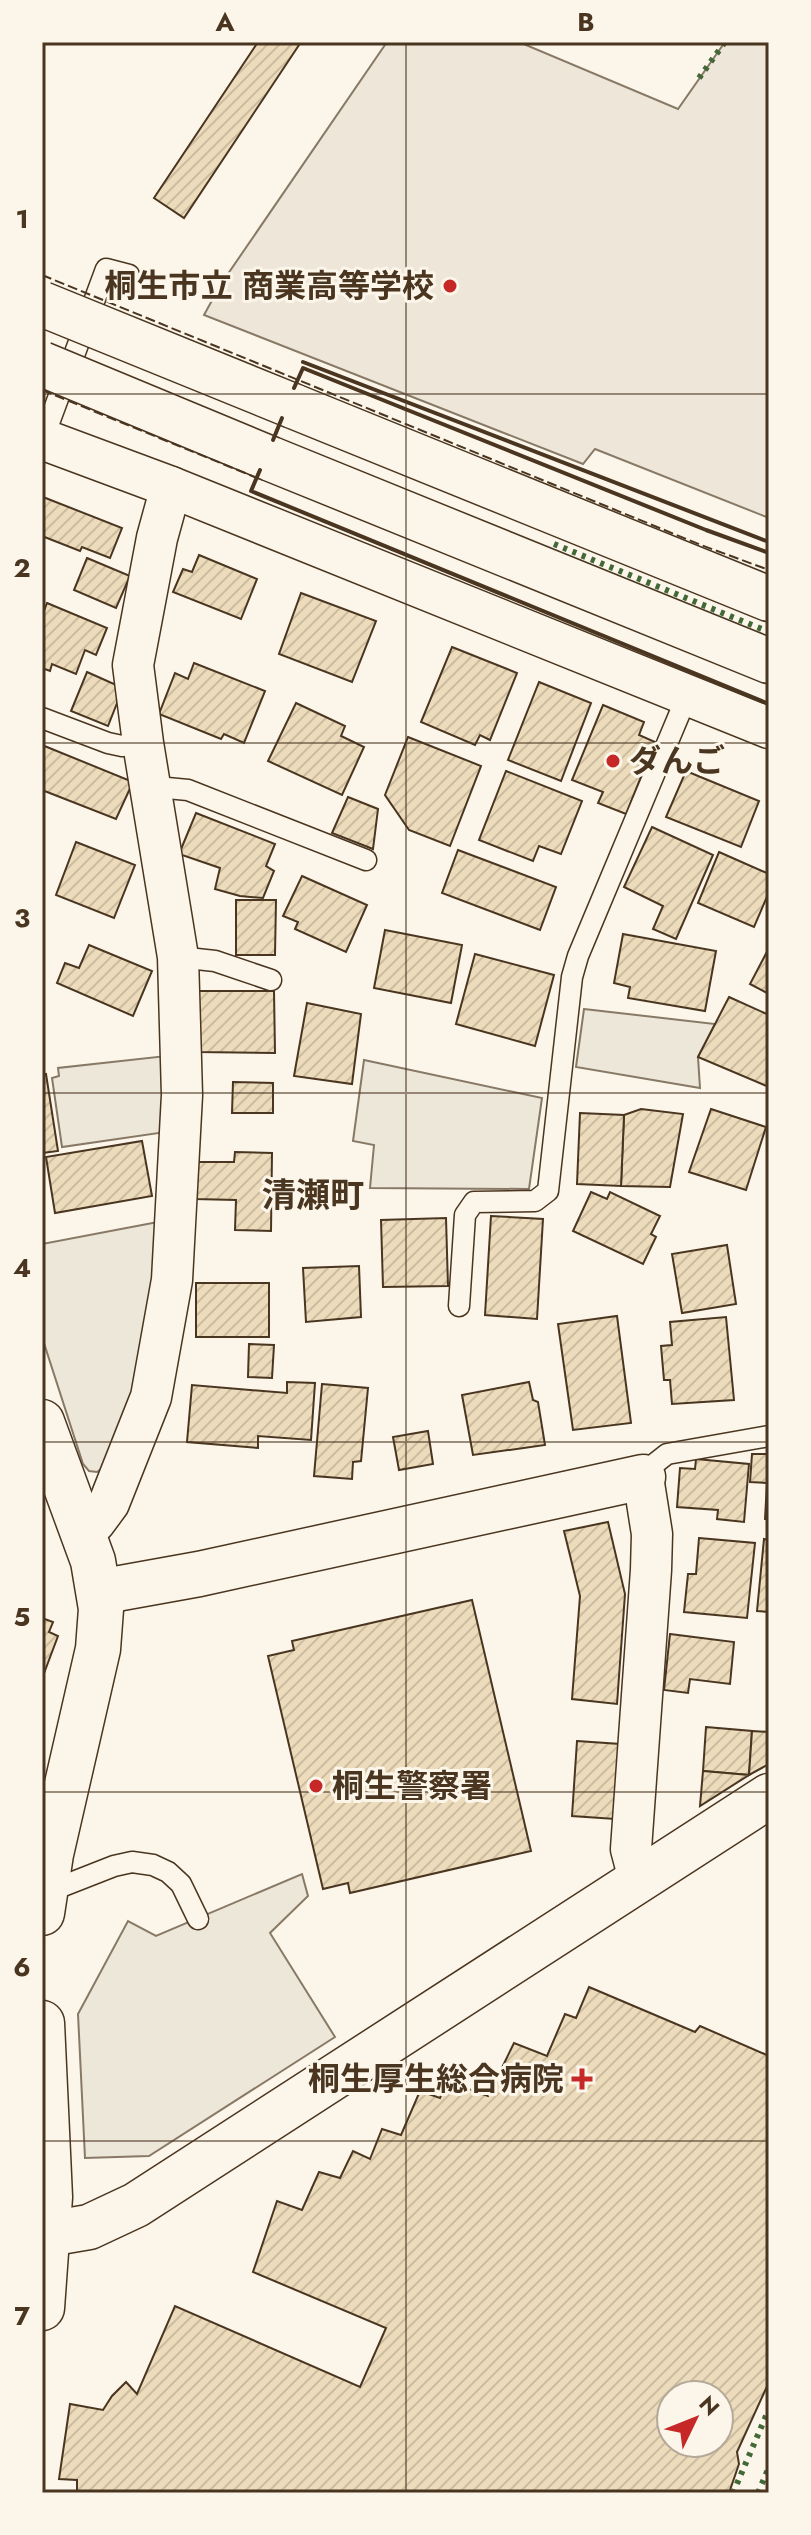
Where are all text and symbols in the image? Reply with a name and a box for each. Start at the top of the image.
text: A [214,3,235,41]
text: B [577,3,595,41]
text: 1 [15,200,29,238]
place label: 桐生市立 商業高等学校 [104,263,434,309]
marker: 桐生市立 商業高等学校 [441,277,459,295]
text: 2 [13,549,31,587]
place label: ダんご [629,738,725,784]
marker: ダんご [604,752,622,770]
text: 3 [14,899,30,937]
district label: 清瀬町 [262,1171,364,1220]
text: 4 [13,1249,31,1287]
text: 5 [14,1598,30,1636]
place label: 桐生警察署 [332,1763,492,1809]
marker: 桐生警察署 [307,1777,325,1795]
text: 6 [13,1948,31,1986]
place label: 桐生厚生総合病院 [308,2056,564,2102]
marker: 桐生厚生総合病院 [571,2068,593,2090]
text: 7 [14,2297,30,2335]
north arrow [655,2379,735,2459]
text: N [692,2388,727,2423]

